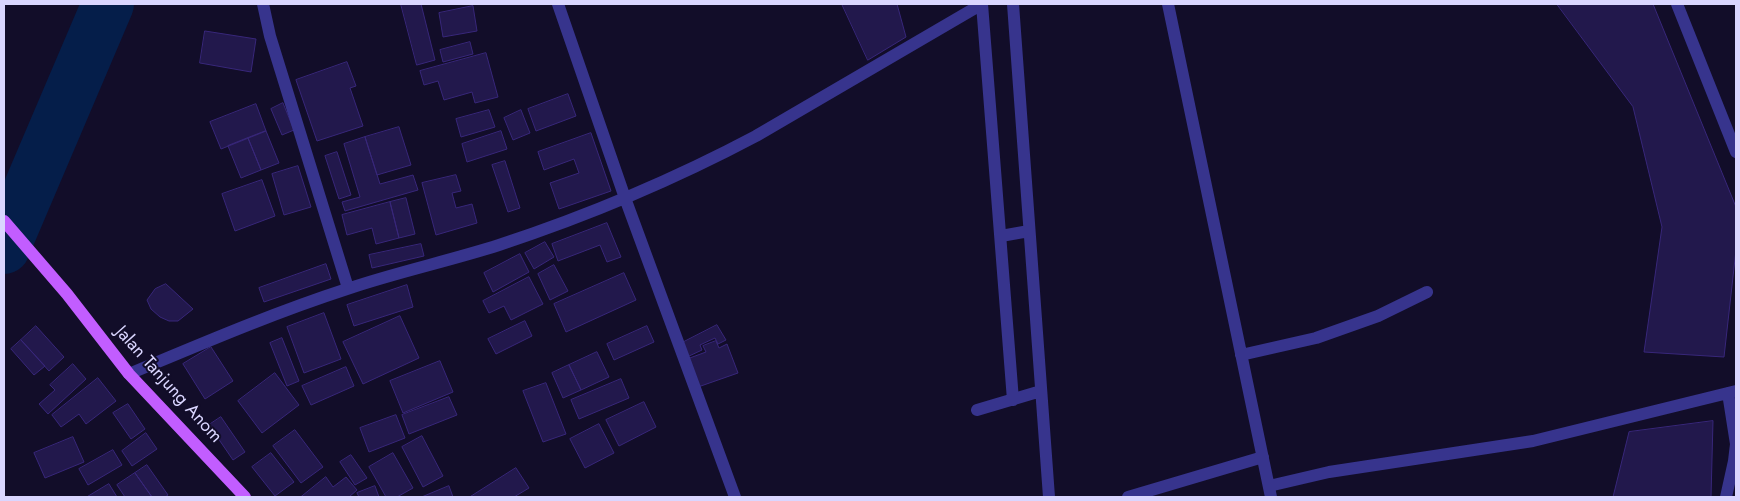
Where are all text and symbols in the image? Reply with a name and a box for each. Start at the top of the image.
street label: Jalan Tanjung Anom [110,322,226,448]

